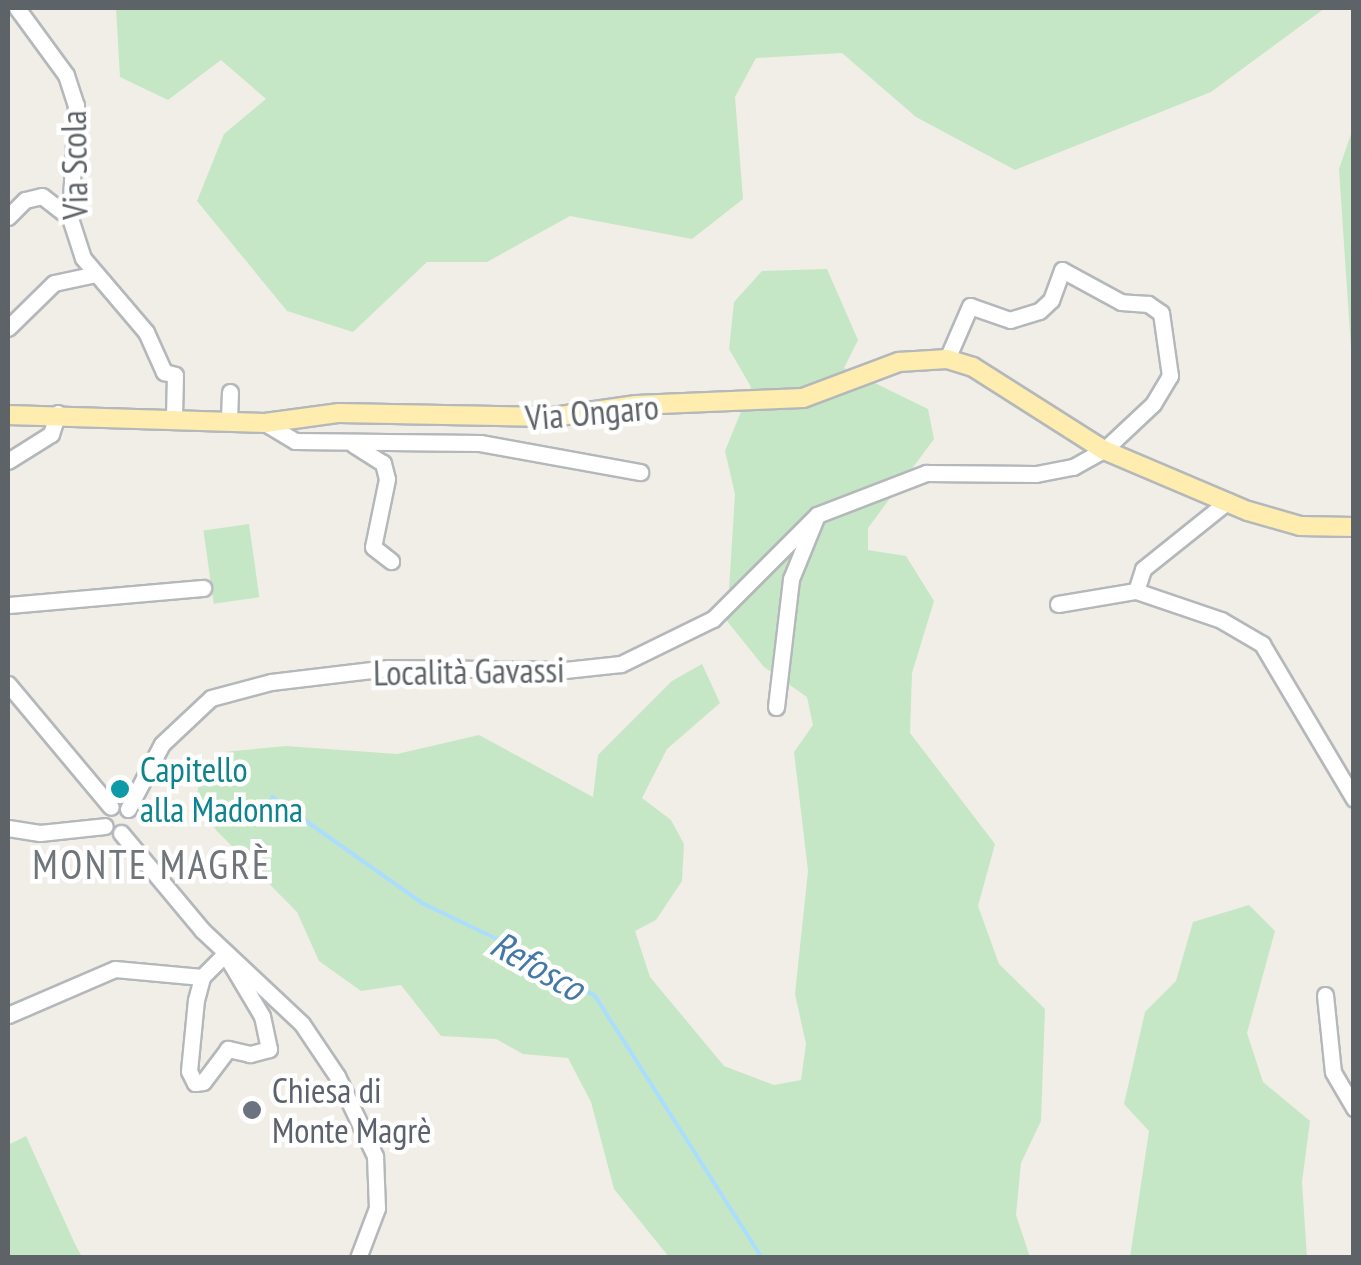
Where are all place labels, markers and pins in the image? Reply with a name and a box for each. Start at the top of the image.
place label: Capitello alla Madonna [140,748,303,830]
marker: Capitello alla Madonna [109,778,131,800]
place label: Chiesa di Monte Magrè [272,1069,431,1151]
marker: Chiesa di Monte Magrè [241,1099,263,1121]

